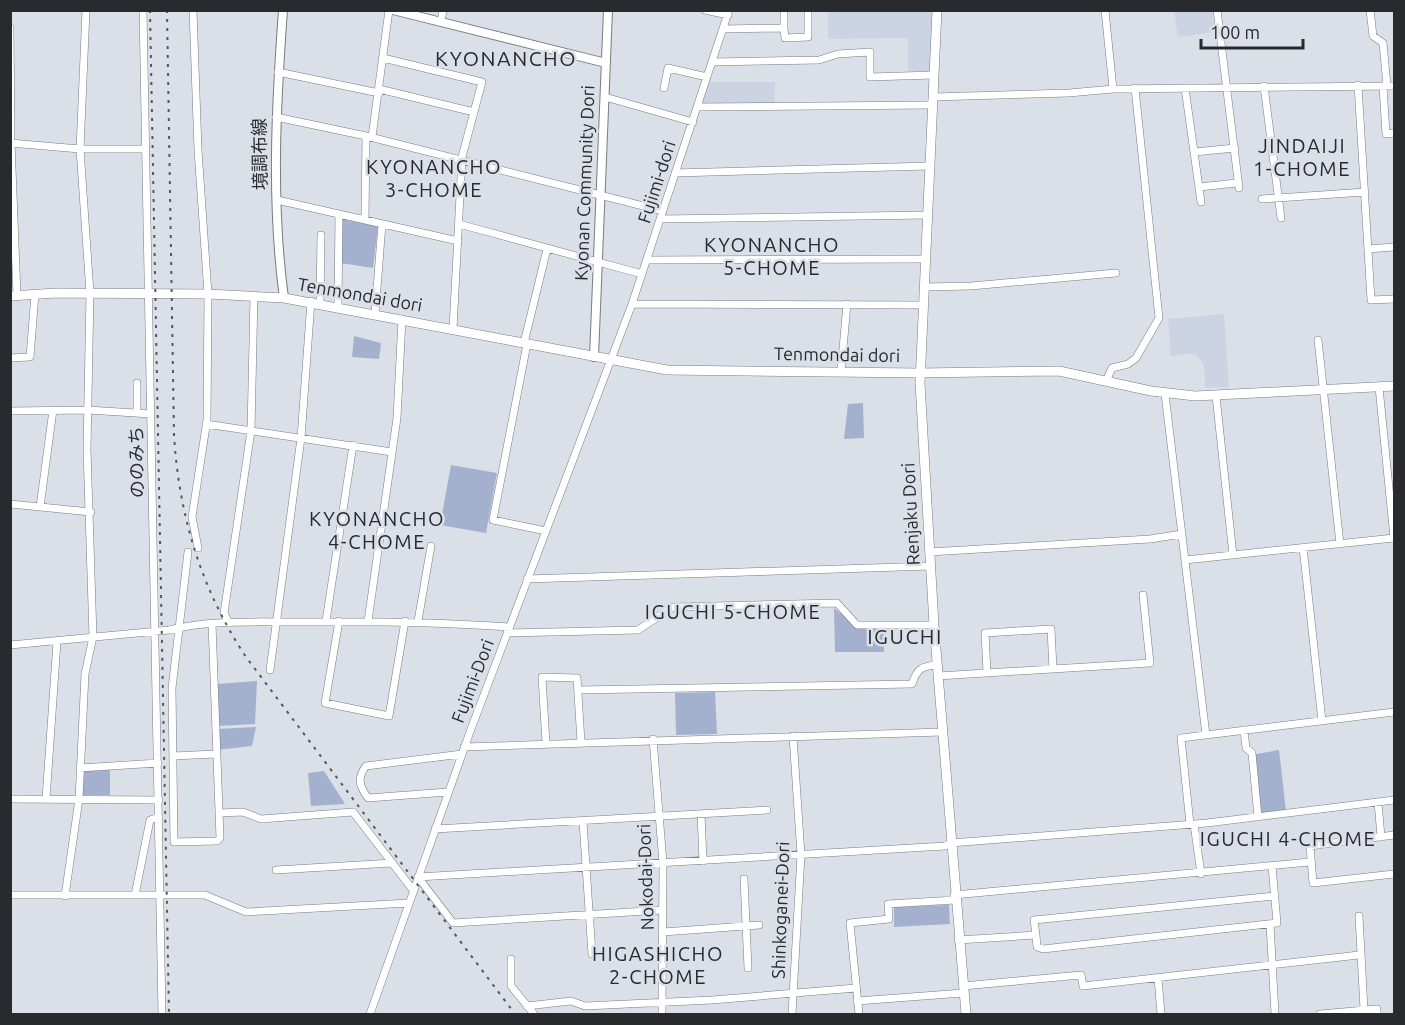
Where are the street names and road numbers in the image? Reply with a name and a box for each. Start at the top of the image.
street label: Kyonan Community Dori [571,85,597,281]
street label: 境調布線 [248,118,270,190]
street label: Fujimi-dori [633,138,679,225]
street label: Tenmondai dori [296,273,424,315]
street label: Tenmondai dori [774,343,900,365]
street label: ののみち [125,426,147,498]
street label: Renjaku Dori [897,462,923,566]
street label: Fujimi-Dori [447,636,497,725]
street label: Nokodai-Dori [633,823,657,931]
street label: Shinkoganei-Dori [768,841,792,979]

